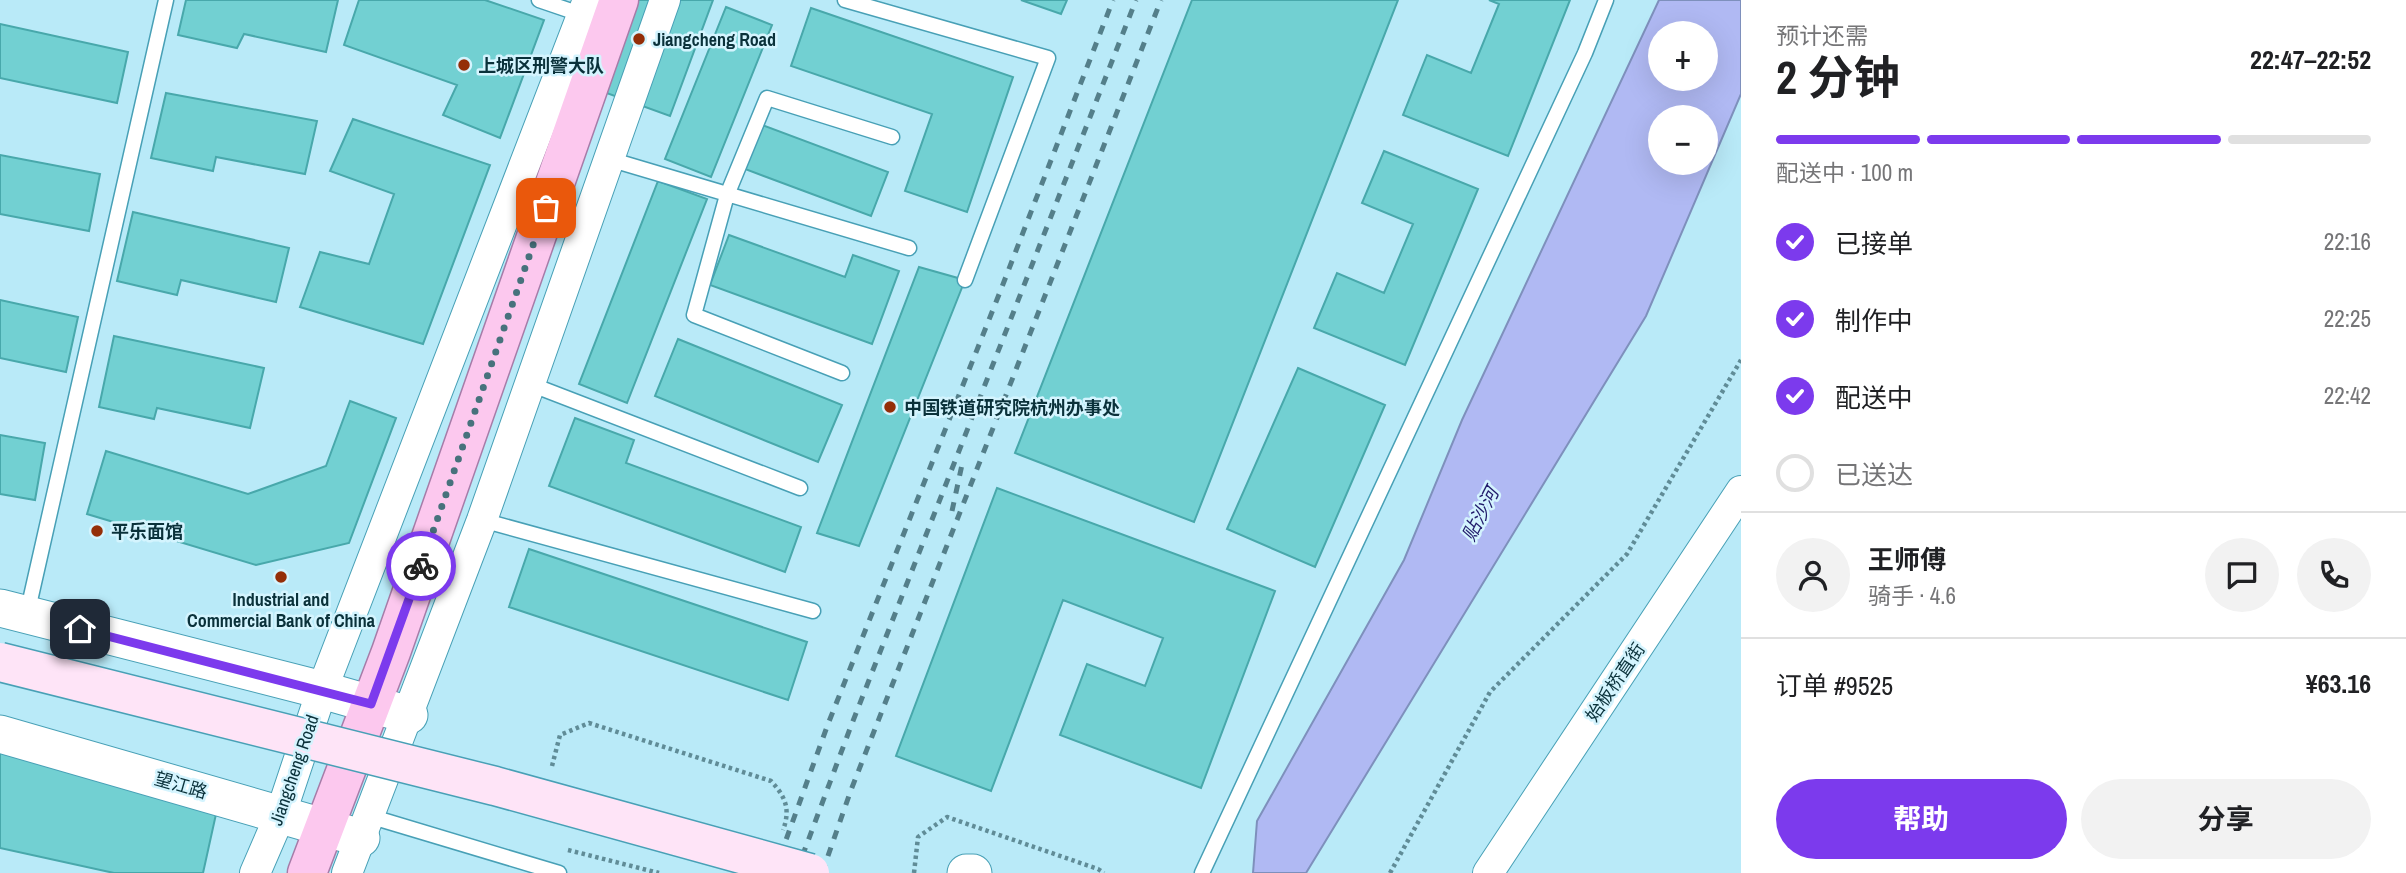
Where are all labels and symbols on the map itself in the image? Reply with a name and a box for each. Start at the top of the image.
place label: Jiangcheng Road [653,27,776,52]
marker: Jiangcheng Road [631,31,647,47]
place label: 上城区刑警大队 [478,53,604,78]
marker: 上城区刑警大队 [456,57,472,73]
pin [516,178,576,238]
place label: 中国铁道研究院杭州办事处 [904,395,1120,420]
marker: 中国铁道研究院杭州办事处 [882,399,898,415]
water label: 贴沙河 [1455,479,1506,545]
place label: 平乐面馆 [111,519,183,544]
marker: 平乐面馆 [89,523,105,539]
courier [386,531,456,601]
marker: Industrial and Commercial Bank of China [273,569,289,585]
place label: Industrial and Commercial Bank of China [187,587,376,633]
pin [50,599,110,659]
street label: 始板桥直街 [1579,638,1651,726]
street label: Jiangcheng Road [263,711,325,829]
street label: 望江路 [152,766,210,804]

